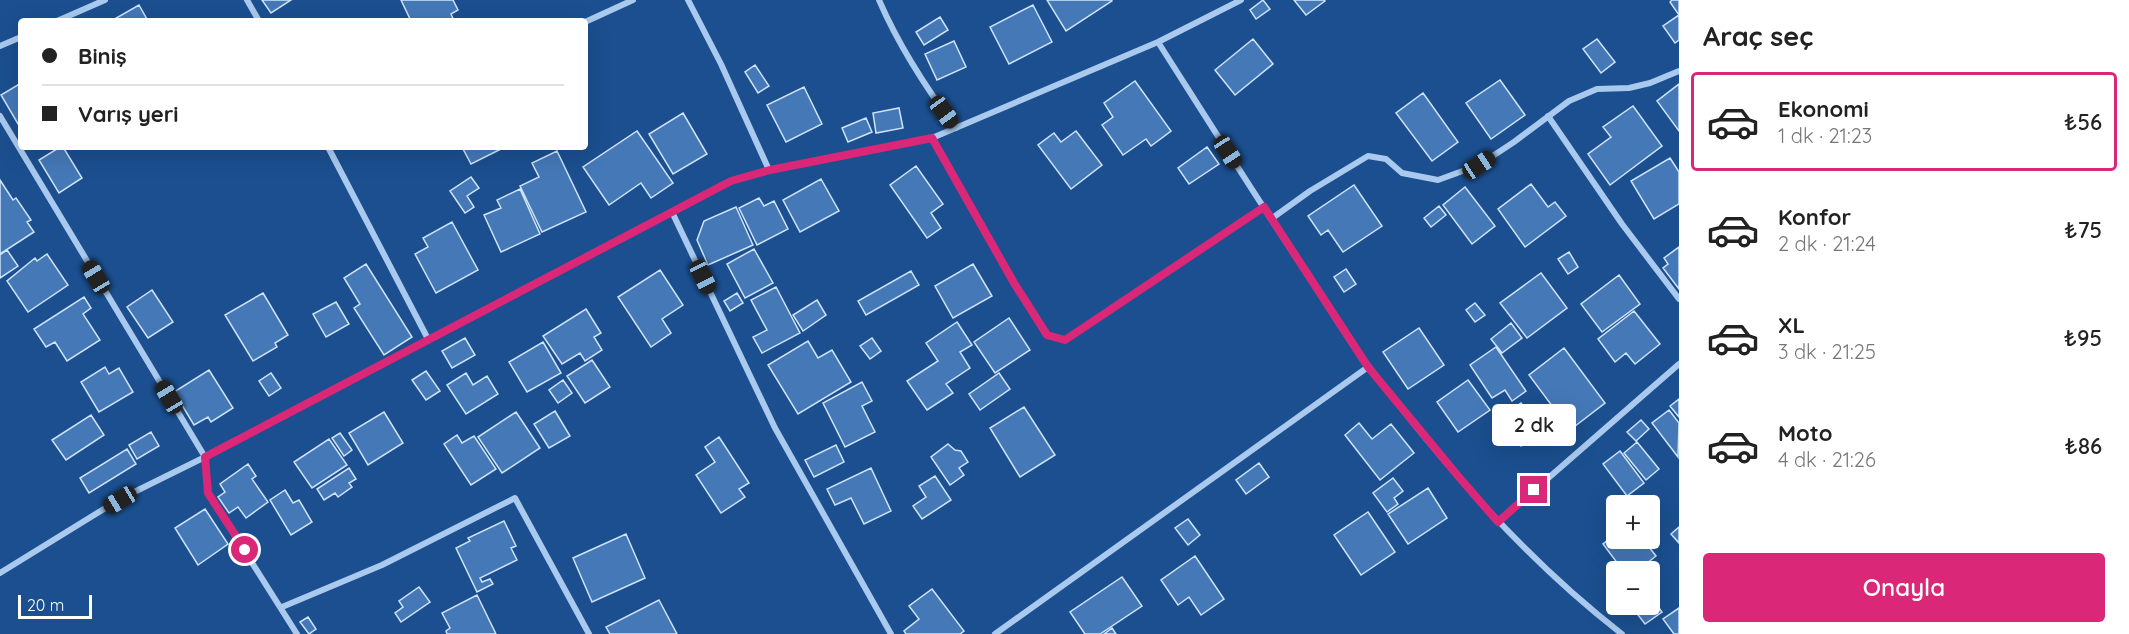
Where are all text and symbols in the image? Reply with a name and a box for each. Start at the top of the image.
text: Araç seç [1703,19,1813,53]
text: Biniş [78,42,127,70]
car [926,92,962,132]
icon: car [1706,95,1760,149]
text: Ekonomi [1778,95,1869,123]
text: Varış yeri [78,100,178,128]
text: ₺56 [2064,108,2102,136]
text: 1 dk · 21:23 [1778,123,1872,148]
car [1211,132,1245,172]
car [1459,148,1499,182]
icon: car [1706,203,1760,257]
text: Konfor [1778,203,1851,231]
text: ₺75 [2064,216,2102,244]
text: 2 dk · 21:24 [1778,231,1876,256]
car [79,257,113,297]
car [687,257,719,297]
icon: car [1706,311,1760,365]
text: XL [1778,311,1805,339]
text: ₺95 [2064,324,2102,352]
text: 3 dk · 21:25 [1778,339,1876,364]
car [152,377,186,417]
callout: 2 dk [1492,403,1576,445]
text: 2 dk [1514,412,1554,437]
icon: car [1706,419,1760,473]
text: Moto [1778,419,1832,447]
text: ₺86 [2064,432,2102,460]
text: 4 dk · 21:26 [1778,447,1876,472]
route end [1520,476,1547,503]
car [100,483,140,517]
map controls [1606,495,1660,615]
button: + [1606,495,1660,549]
route start [231,536,258,563]
button: Onayla [1703,553,2105,622]
button: − [1606,561,1660,615]
scale bar [18,592,92,620]
text: 20 m [27,595,64,615]

